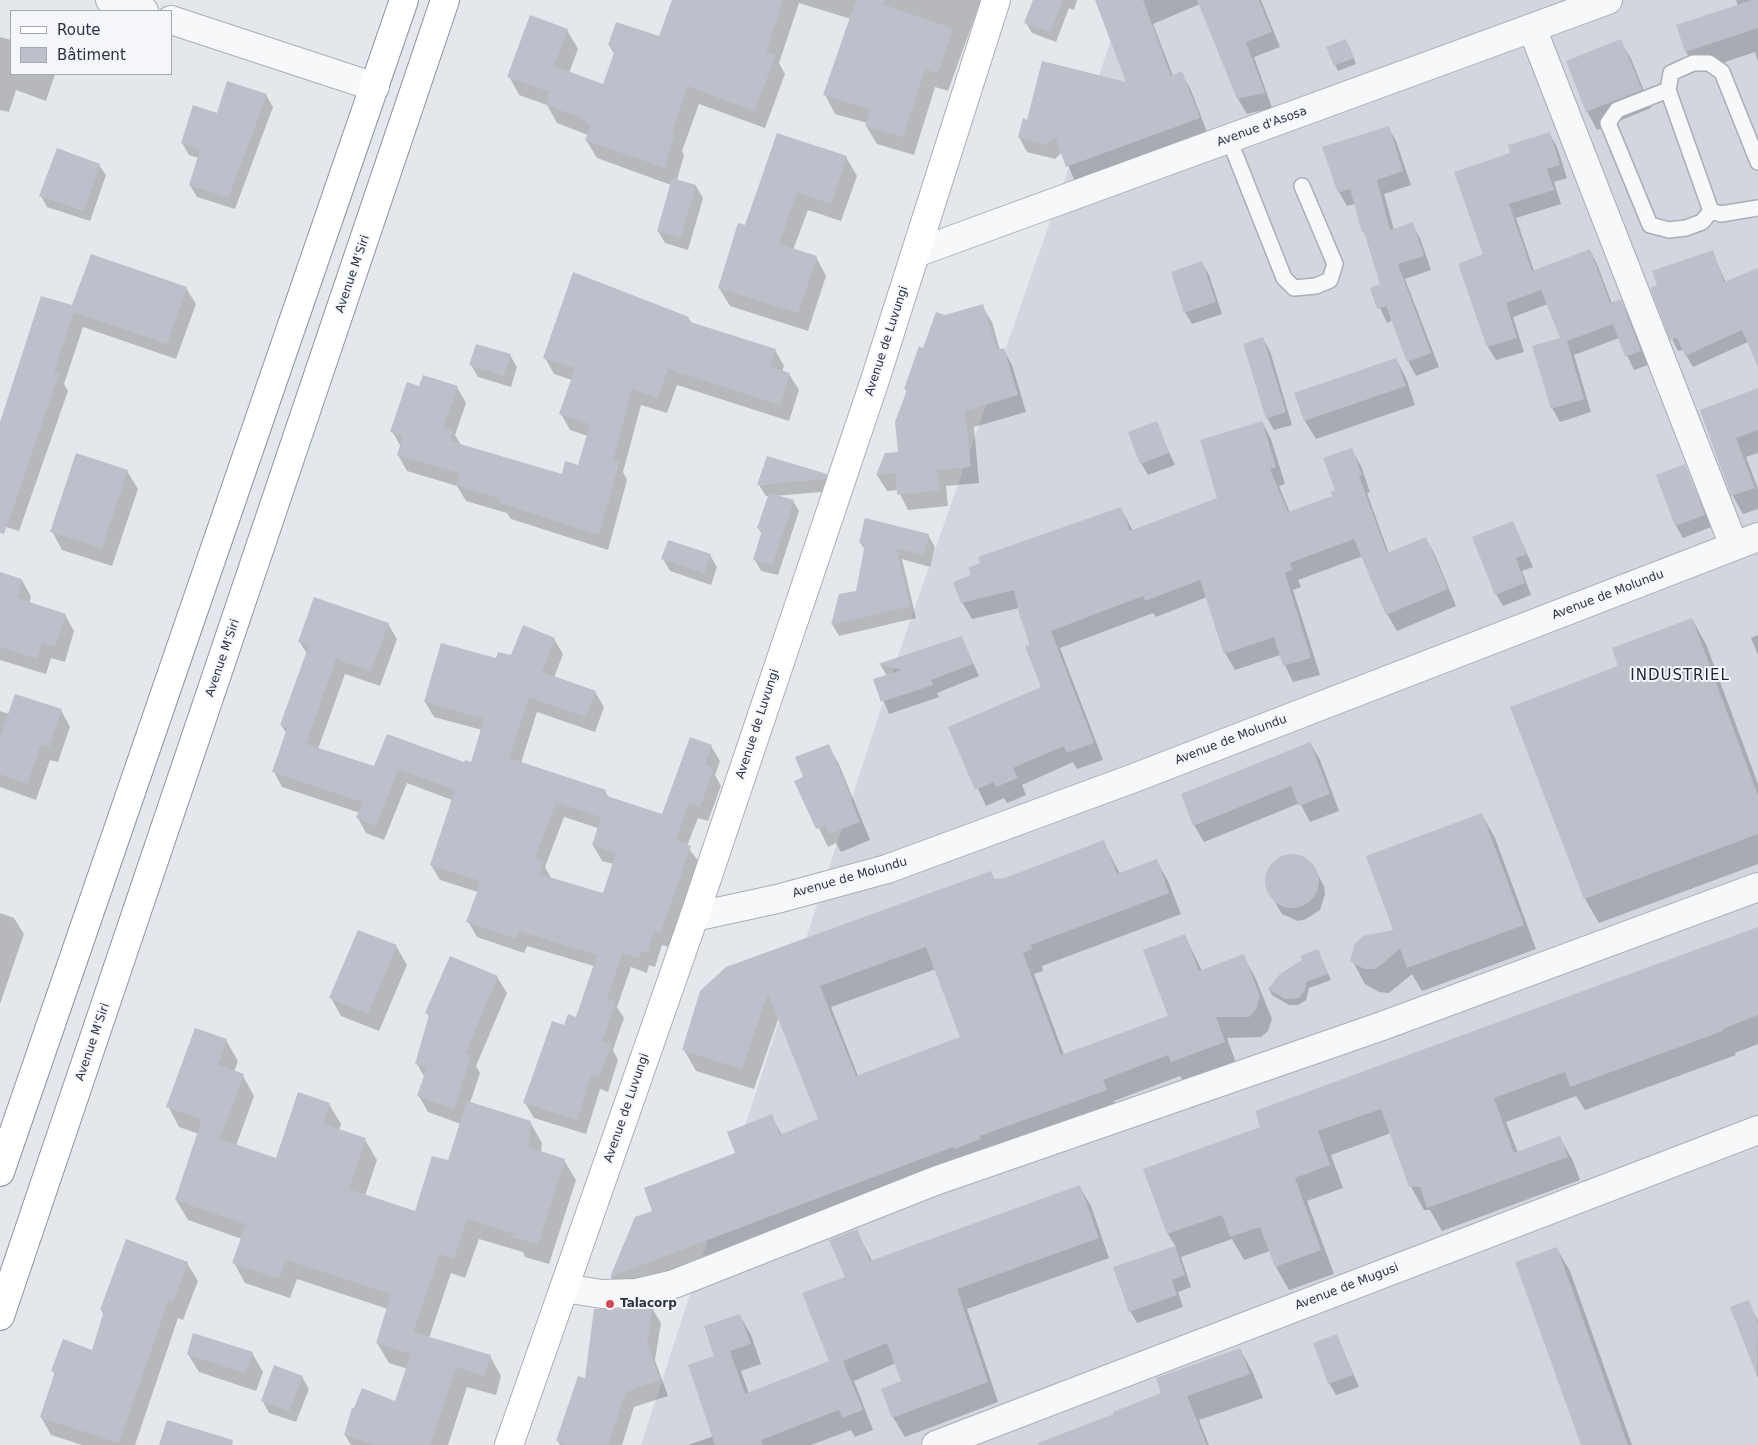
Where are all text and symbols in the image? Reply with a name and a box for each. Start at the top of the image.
legend [10,10,172,75]
text: Route [57,21,101,39]
text: Bâtiment [57,46,126,64]
street label: Avenue d'Asosa [1215,104,1309,150]
street label: Avenue M'Siri [333,233,373,315]
street label: Avenue de Luvungi [862,284,912,398]
street label: Avenue de Molundu [1550,567,1666,623]
street label: Avenue M'Siri [203,617,243,699]
street label: Avenue de Luvungi [733,667,783,781]
district label: INDUSTRIEL [1629,667,1731,685]
street label: Avenue de Molundu [1173,712,1289,768]
street label: Avenue de Molundu [791,855,909,901]
street label: Avenue M'Siri [73,1001,113,1083]
street label: Avenue de Luvungi [602,1051,652,1165]
street label: Avenue de Mugusi [1293,1261,1401,1313]
place label: Talacorp [620,1297,677,1311]
marker: Talacorp [604,1298,616,1310]

